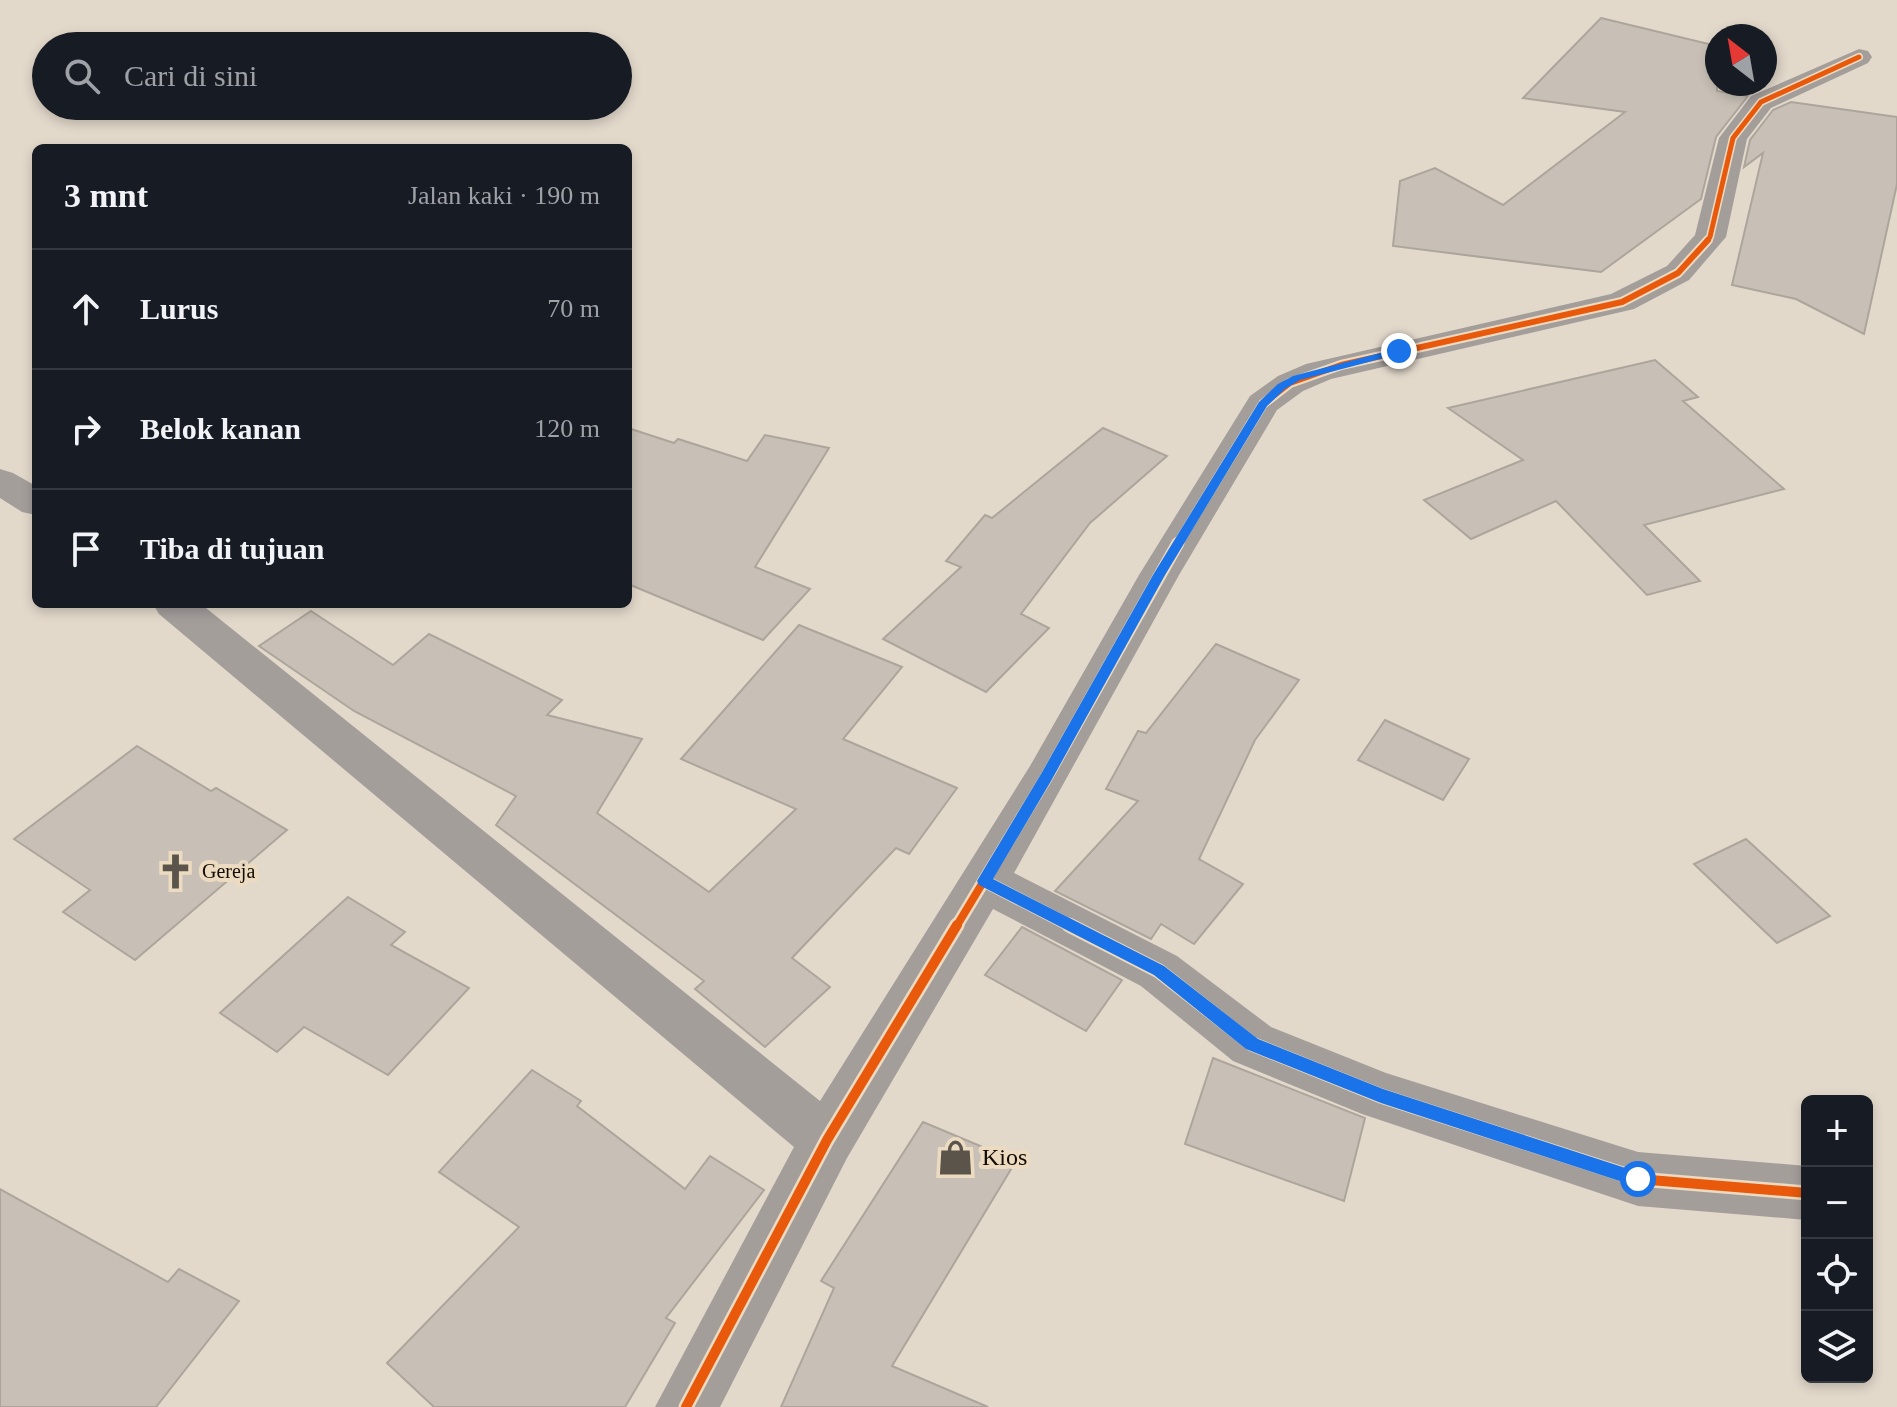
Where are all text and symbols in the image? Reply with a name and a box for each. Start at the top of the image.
north arrow [1705,24,1777,96]
search box [32,32,632,120]
icon: search [60,54,104,98]
text: Cari di sini [124,59,257,92]
text: 3 mnt [64,177,148,214]
text: Jalan kaki · 190 m [408,181,600,210]
icon: ahead [64,287,108,331]
text: Lurus [140,292,218,325]
text: 70 m [547,294,600,323]
route end [1381,333,1417,369]
icon: right [64,407,108,451]
text: Belok kanan [140,412,301,445]
text: 120 m [534,414,600,443]
icon: arrive [64,527,108,571]
text: Tiba di tujuan [140,532,325,565]
church icon: Gereja [157,852,195,890]
place label: Gereja [202,860,255,883]
map controls [1801,1095,1873,1383]
button: + [1801,1095,1873,1167]
shop icon: Kios [937,1138,975,1176]
place label: Kios [982,1144,1027,1170]
route start [1620,1161,1656,1197]
button: − [1801,1167,1873,1239]
button: locate [1801,1239,1873,1311]
button: layers [1801,1311,1873,1383]

